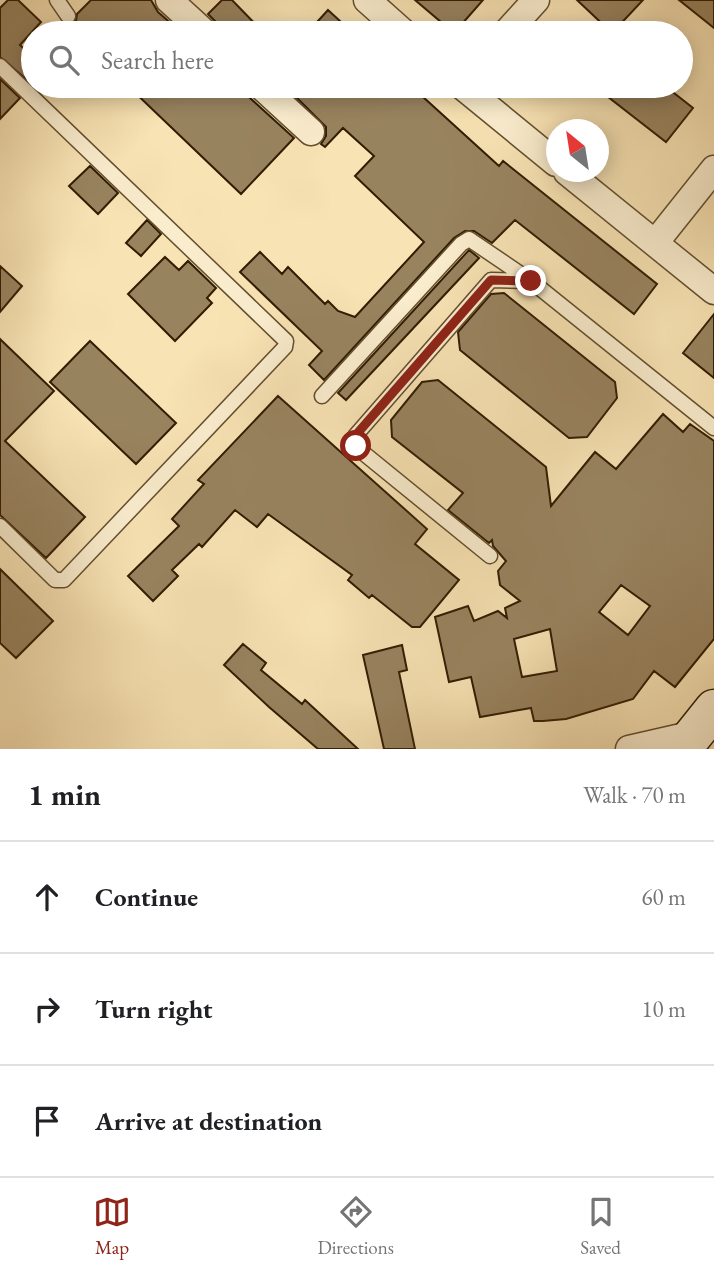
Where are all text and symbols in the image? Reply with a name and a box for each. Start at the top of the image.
search box [21,21,693,98]
icon: search [45,41,83,79]
text: Search here [101,43,214,77]
north arrow [546,119,609,182]
route end [515,265,546,296]
route start [340,430,371,461]
text: 1 min [28,775,101,814]
text: Walk · 70 m [583,780,686,810]
icon: ahead [28,878,66,916]
text: Continue [95,880,198,914]
text: 60 m [641,882,686,912]
icon: right [28,990,66,1028]
text: Turn right [95,992,213,1026]
text: 10 m [641,994,686,1024]
icon: arrive [28,1102,66,1140]
text: Arrive at destination [95,1104,322,1138]
tab: Map [93,1193,131,1260]
tab: Directions [317,1193,394,1260]
tab: Saved [580,1193,621,1260]

